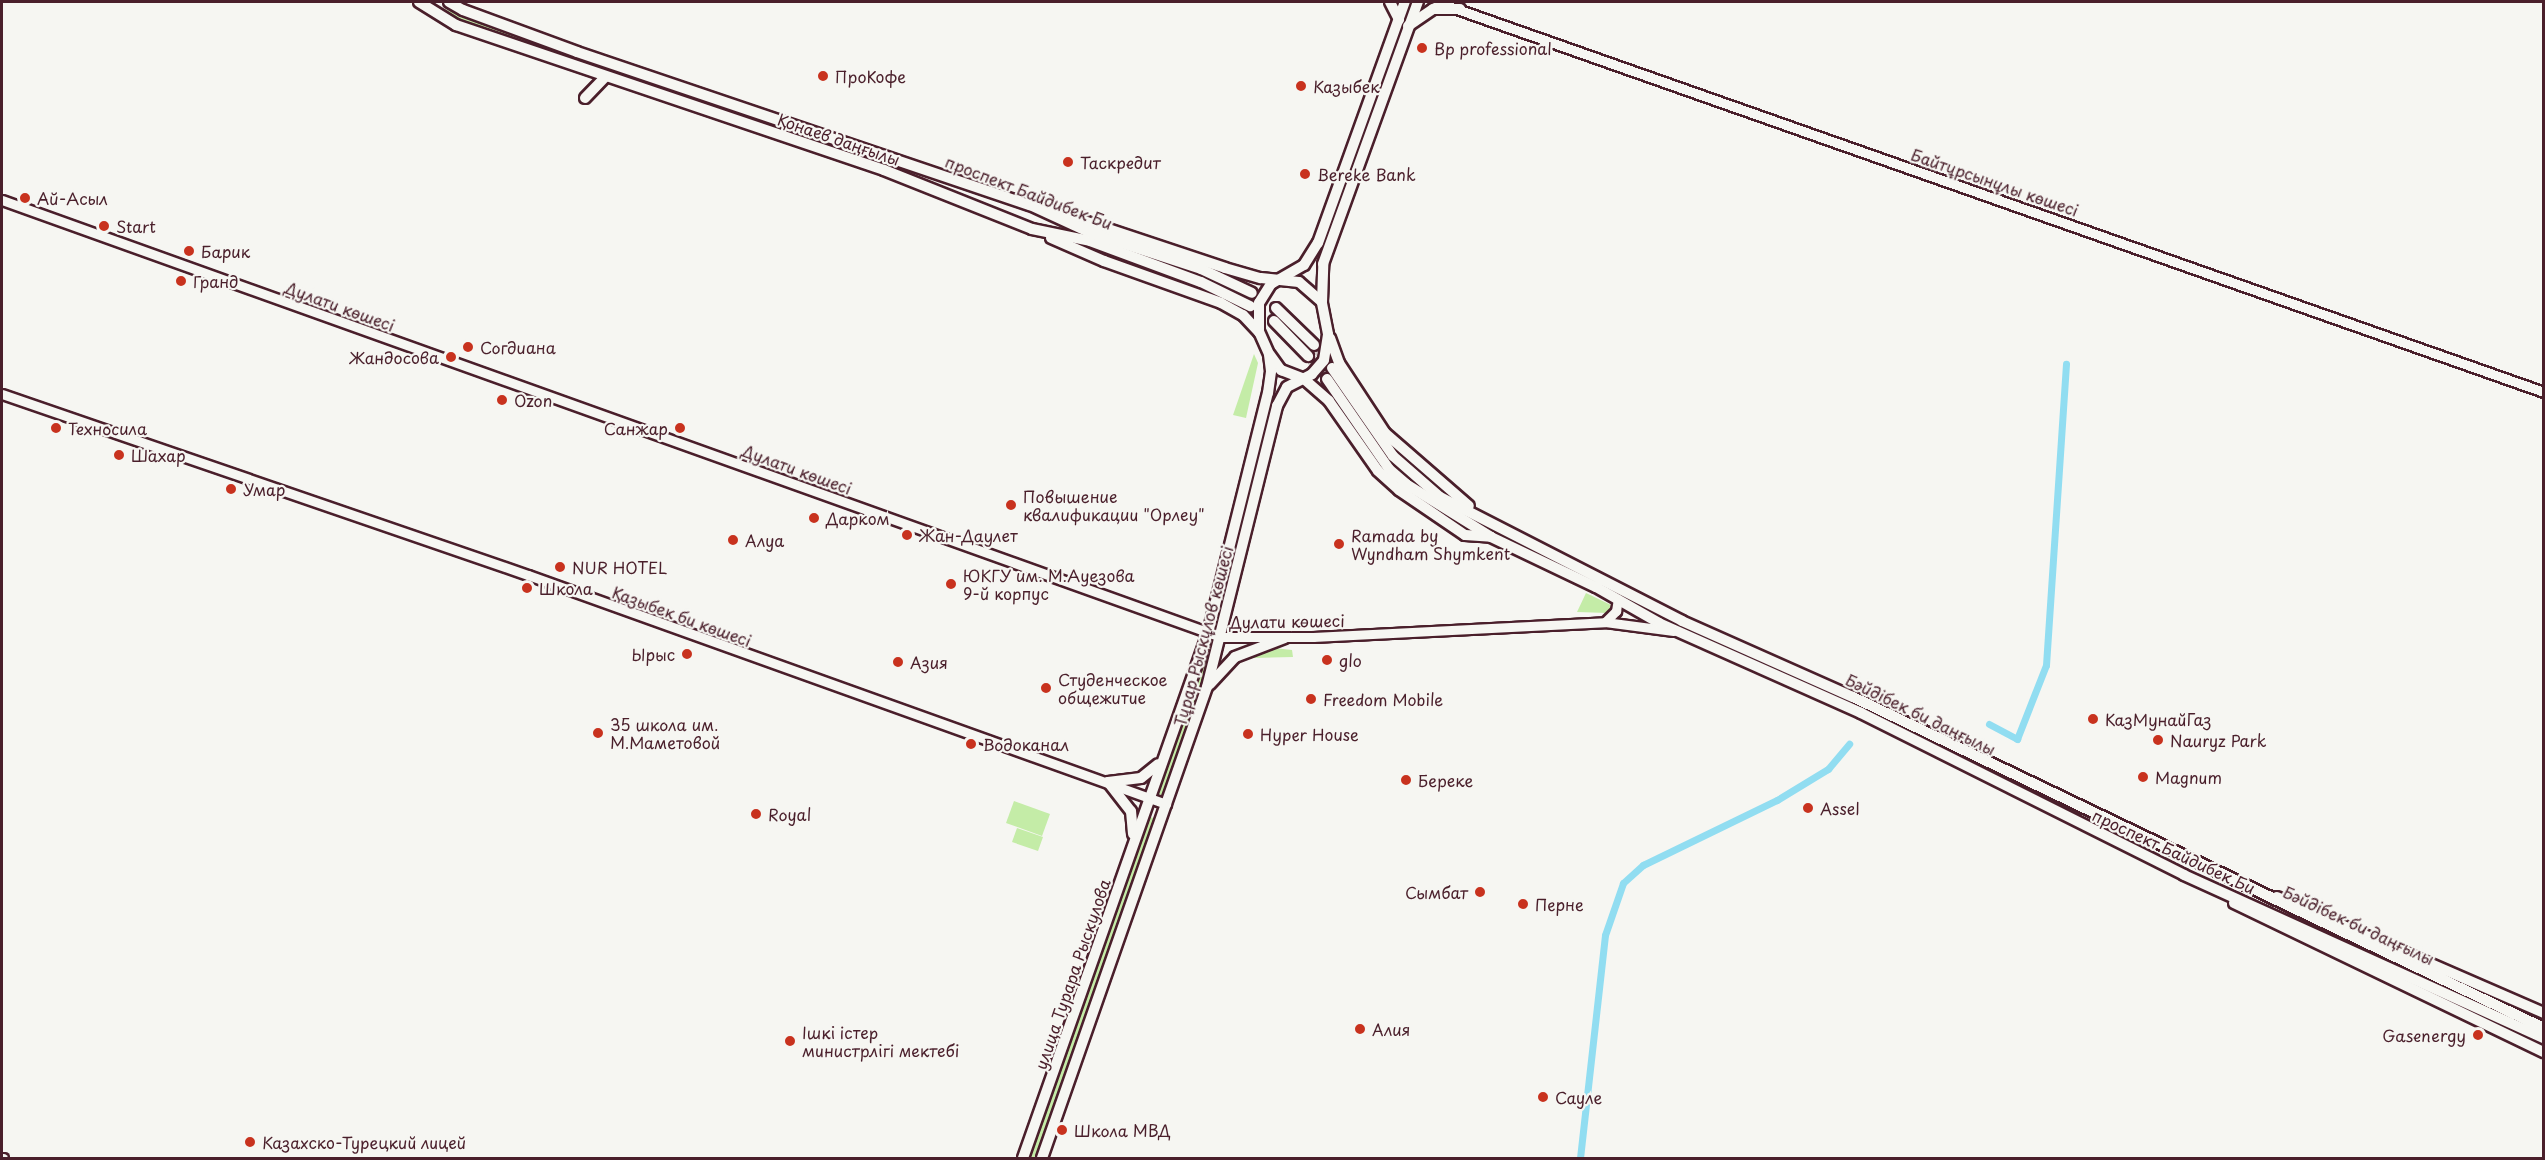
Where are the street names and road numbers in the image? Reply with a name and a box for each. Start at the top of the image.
street label: Қонаев даңғылы [775,109,903,169]
street label: Байтұрсынұлы көшесі [1909,144,2081,220]
street label: проспект Байдибек Би [942,151,1116,233]
street label: Дулати көшесі [282,277,398,335]
street label: Дулати көшесі [739,440,855,498]
street label: Тұрар Рыскұлов көшесі [1169,543,1237,729]
street label: Қазыбек би көшесі [609,582,755,650]
street label: Дулати көшесі [1229,610,1345,632]
street label: Бәйдібек би даңғылы [1842,669,2000,759]
street label: проспект Байдибек Би [2089,805,2259,897]
street label: улица Турара Рыскулова [1030,876,1114,1072]
street label: Бәйдібек би даңғылы [2280,881,2438,969]

